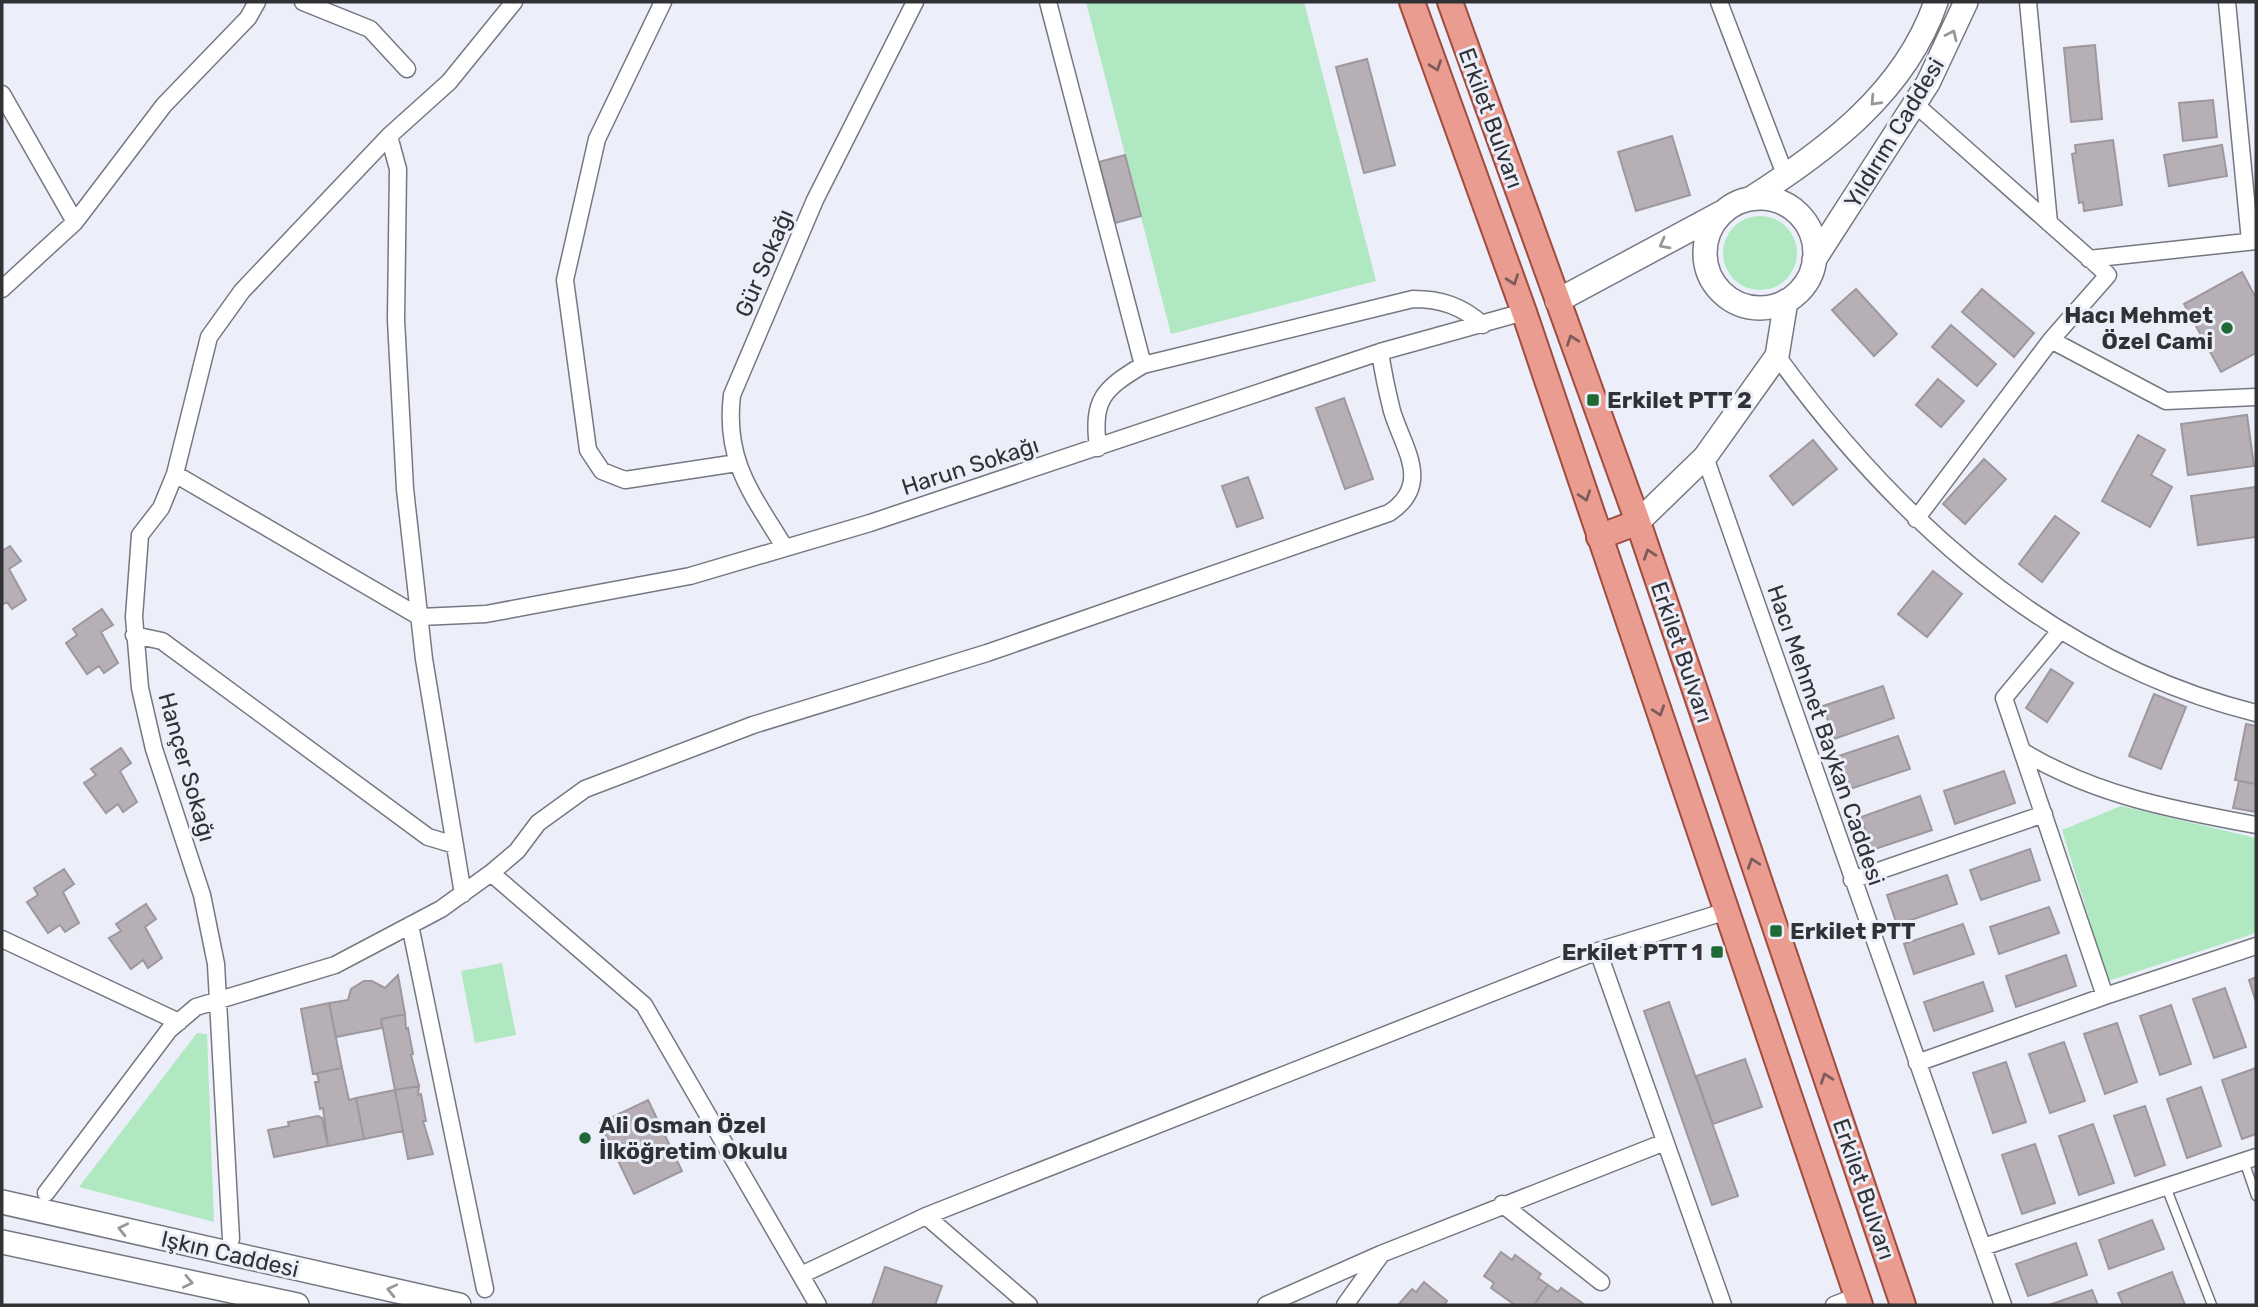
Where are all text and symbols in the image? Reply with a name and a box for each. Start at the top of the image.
one-way arrow [1944,30,1958,42]
street label: Erkilet Bulvarı [1453,44,1529,192]
street label: Yıldırım Caddesi [1838,53,1950,213]
one-way arrow [1427,59,1441,71]
one-way arrow [1871,93,1883,106]
street label: Gür Sokağı [729,205,799,321]
one-way arrow [1658,236,1671,249]
one-way arrow [1505,273,1519,286]
place label: Hacı Mehmet Özel Cami [2064,301,2213,355]
marker: Hacı Mehmet Özel Cami [2219,320,2235,336]
one-way arrow [1566,335,1580,347]
place label: Erkilet PTT 2 [1607,386,1752,414]
marker: Erkilet PTT 2 [1585,392,1601,408]
street label: Harun Sokağı [898,431,1042,501]
one-way arrow [1577,489,1592,501]
one-way arrow [1643,549,1657,561]
street label: Erkilet Bulvarı [1645,578,1719,726]
street label: Hacı Mehmet Baykan Caddesi [1761,581,1891,889]
street label: Hançer Sokağı [152,689,222,845]
one-way arrow [1651,704,1665,717]
one-way arrow [1747,857,1761,869]
place label: Erkilet PTT [1790,917,1916,945]
marker: Erkilet PTT [1768,923,1784,939]
place label: Erkilet PTT 1 [1562,938,1703,966]
marker: Erkilet PTT 1 [1709,944,1725,960]
one-way arrow [1820,1073,1834,1085]
place label: Ali Osman Özel İlköğretim Okulu [599,1111,788,1165]
street label: Erkilet Bulvarı [1827,1115,1901,1263]
marker: Ali Osman Özel İlköğretim Okulu [577,1130,593,1146]
one-way arrow [117,1223,129,1237]
street label: Işkın Caddesi [158,1225,302,1283]
one-way arrow [182,1273,194,1288]
one-way arrow [386,1284,398,1298]

